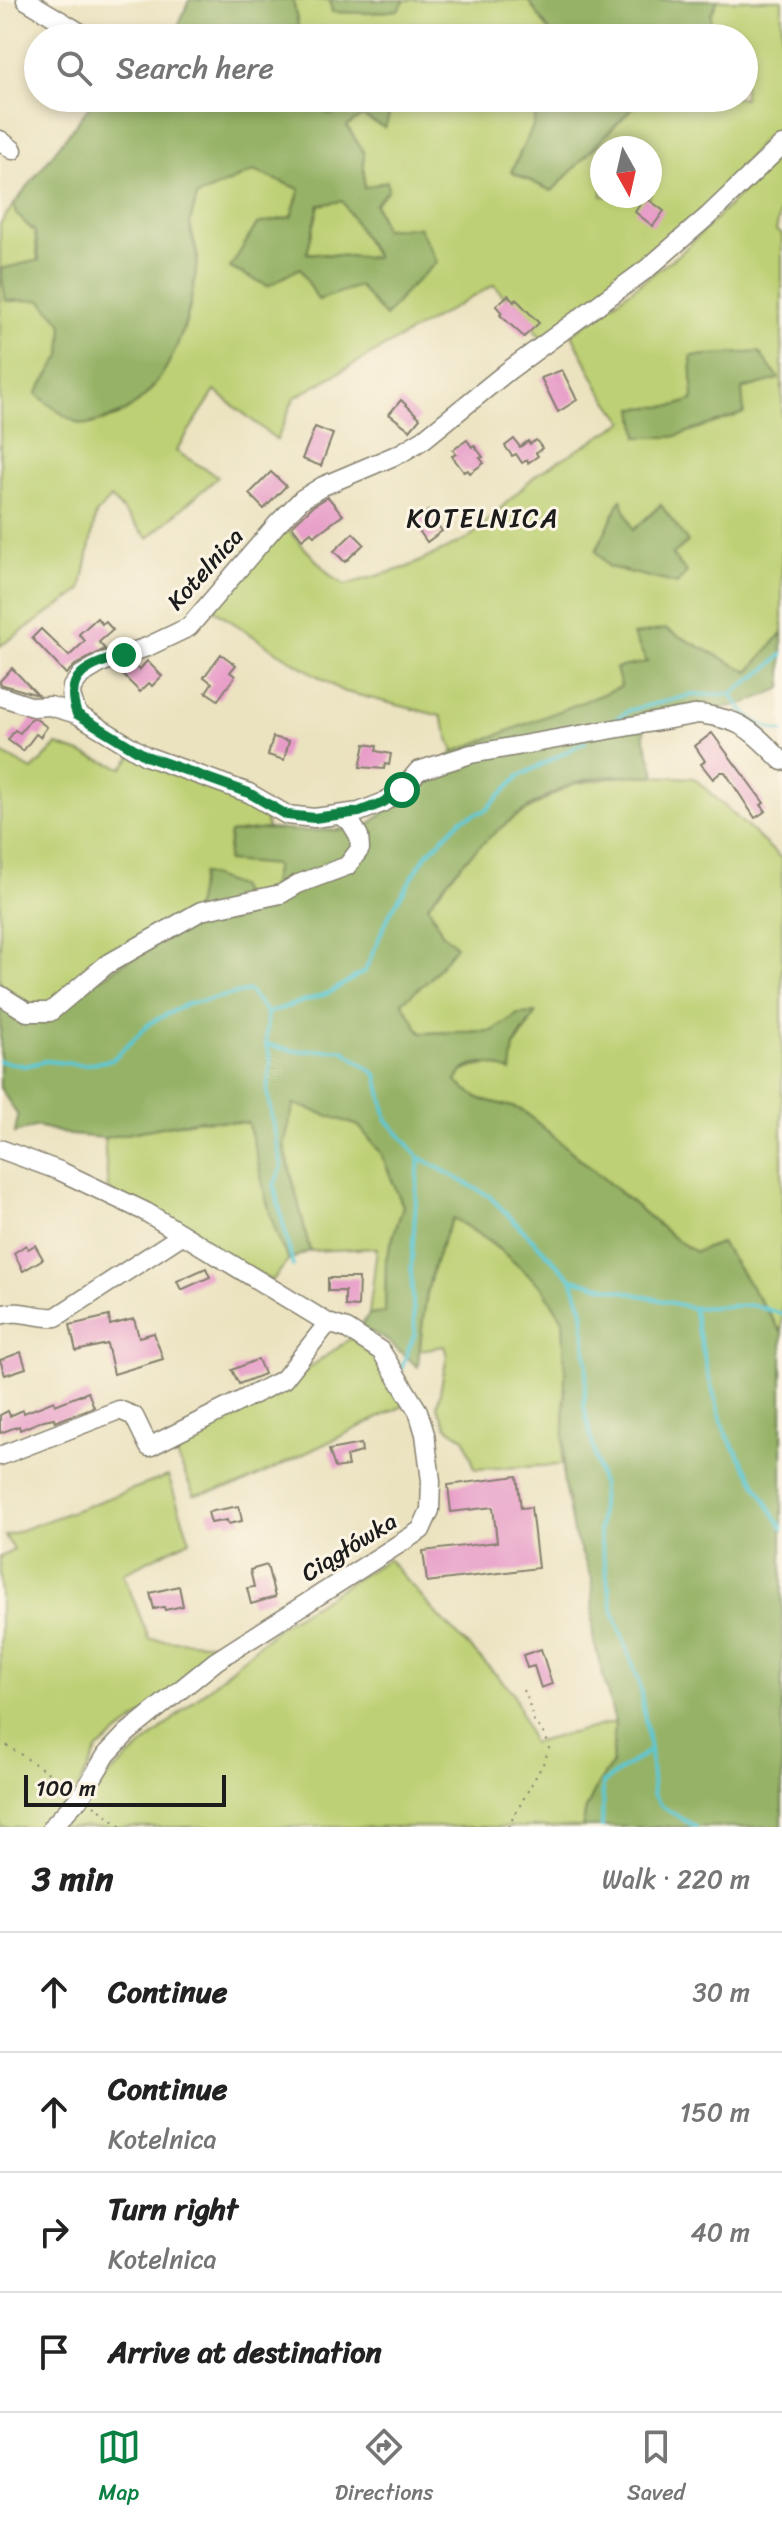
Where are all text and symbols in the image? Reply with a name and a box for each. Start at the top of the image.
search box [24,24,758,112]
text: Search here [116,41,274,95]
icon: search [52,46,96,90]
north arrow [590,136,662,208]
district label: KOTELNICA [406,495,560,541]
street label: Kotelnica [156,518,254,620]
route end [106,637,142,673]
route start [384,772,420,808]
street label: Ciągłówka [292,1501,406,1593]
text: 100 m [36,1769,96,1808]
scale bar [24,1771,226,1807]
text: 3 min [32,1849,113,1909]
text: Walk · 220 m [602,1856,750,1902]
text: Continue [108,1965,227,2019]
text: 30 m [693,1969,750,2015]
icon: ahead [32,1970,76,2014]
text: Continue [108,2062,227,2116]
text: 150 m [680,2089,750,2135]
icon: ahead [32,2090,76,2134]
text: Kotelnica [108,2116,216,2162]
text: Turn right [108,2182,238,2236]
text: 40 m [691,2209,750,2255]
icon: right [32,2210,76,2254]
text: Kotelnica [108,2236,216,2282]
text: Arrive at destination [108,2325,382,2379]
icon: arrive [32,2330,76,2374]
tab: Map [97,2425,141,2512]
tab: Directions [335,2425,433,2512]
tab: Saved [627,2425,685,2512]

